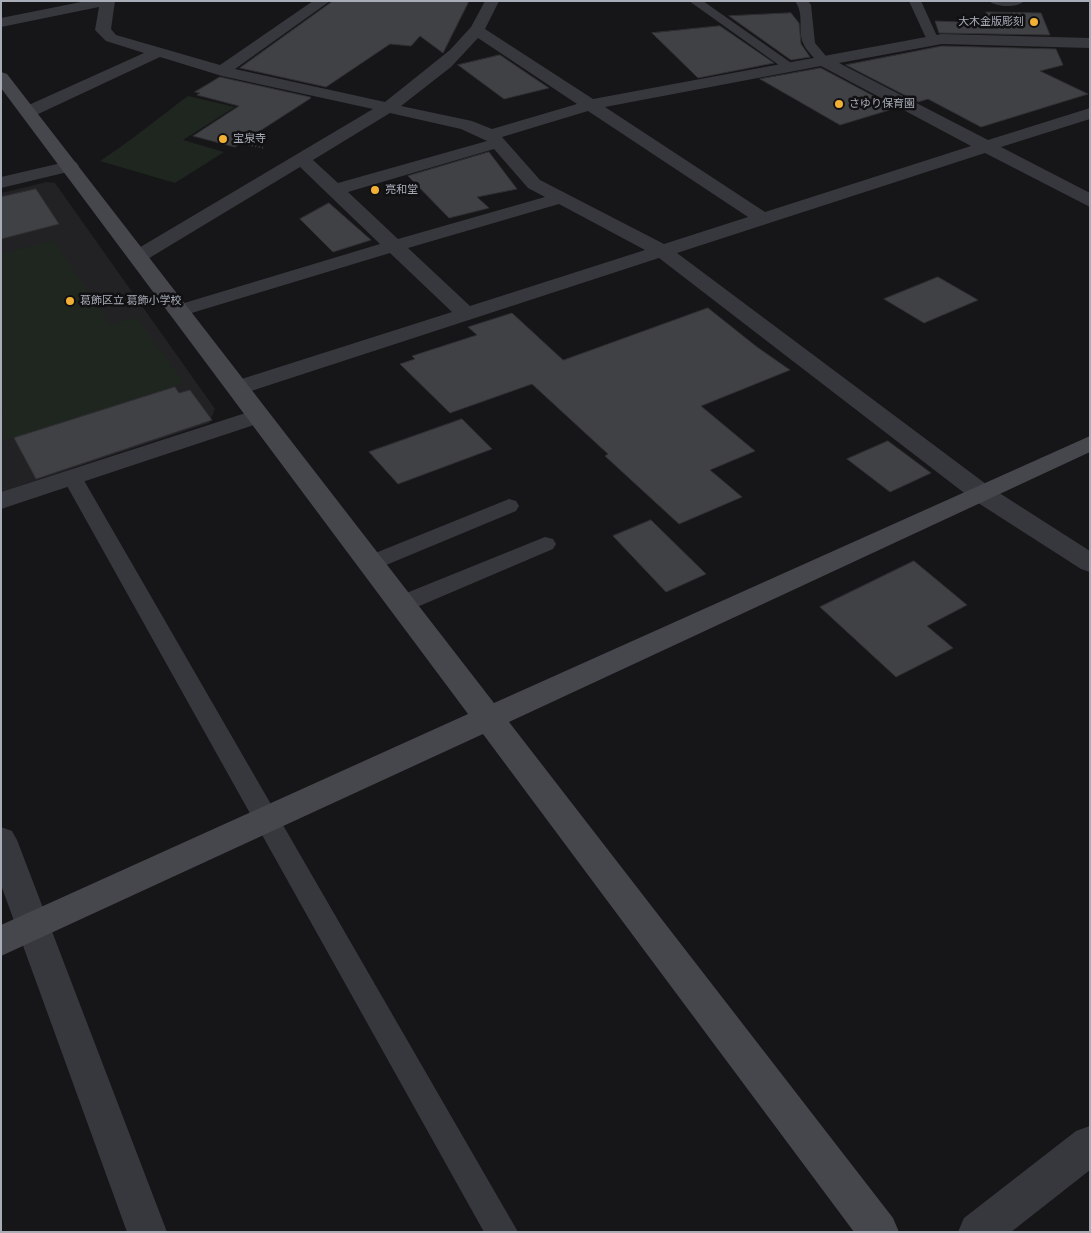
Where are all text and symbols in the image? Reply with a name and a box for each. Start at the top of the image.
place label: 大木金版彫刻 [958,15,1024,29]
marker: 大木金版彫刻 [1028,16,1040,28]
place label: さゆり保育園 [849,97,915,111]
marker: さゆり保育園 [833,98,845,110]
place label: 宝泉寺 [233,132,266,146]
marker: 宝泉寺 [217,133,229,145]
place label: 亮和堂 [385,183,418,197]
marker: 亮和堂 [369,184,381,196]
place label: 葛飾区立 葛飾小学校 [80,294,182,308]
marker: 葛飾区立 葛飾小学校 [64,295,76,307]

